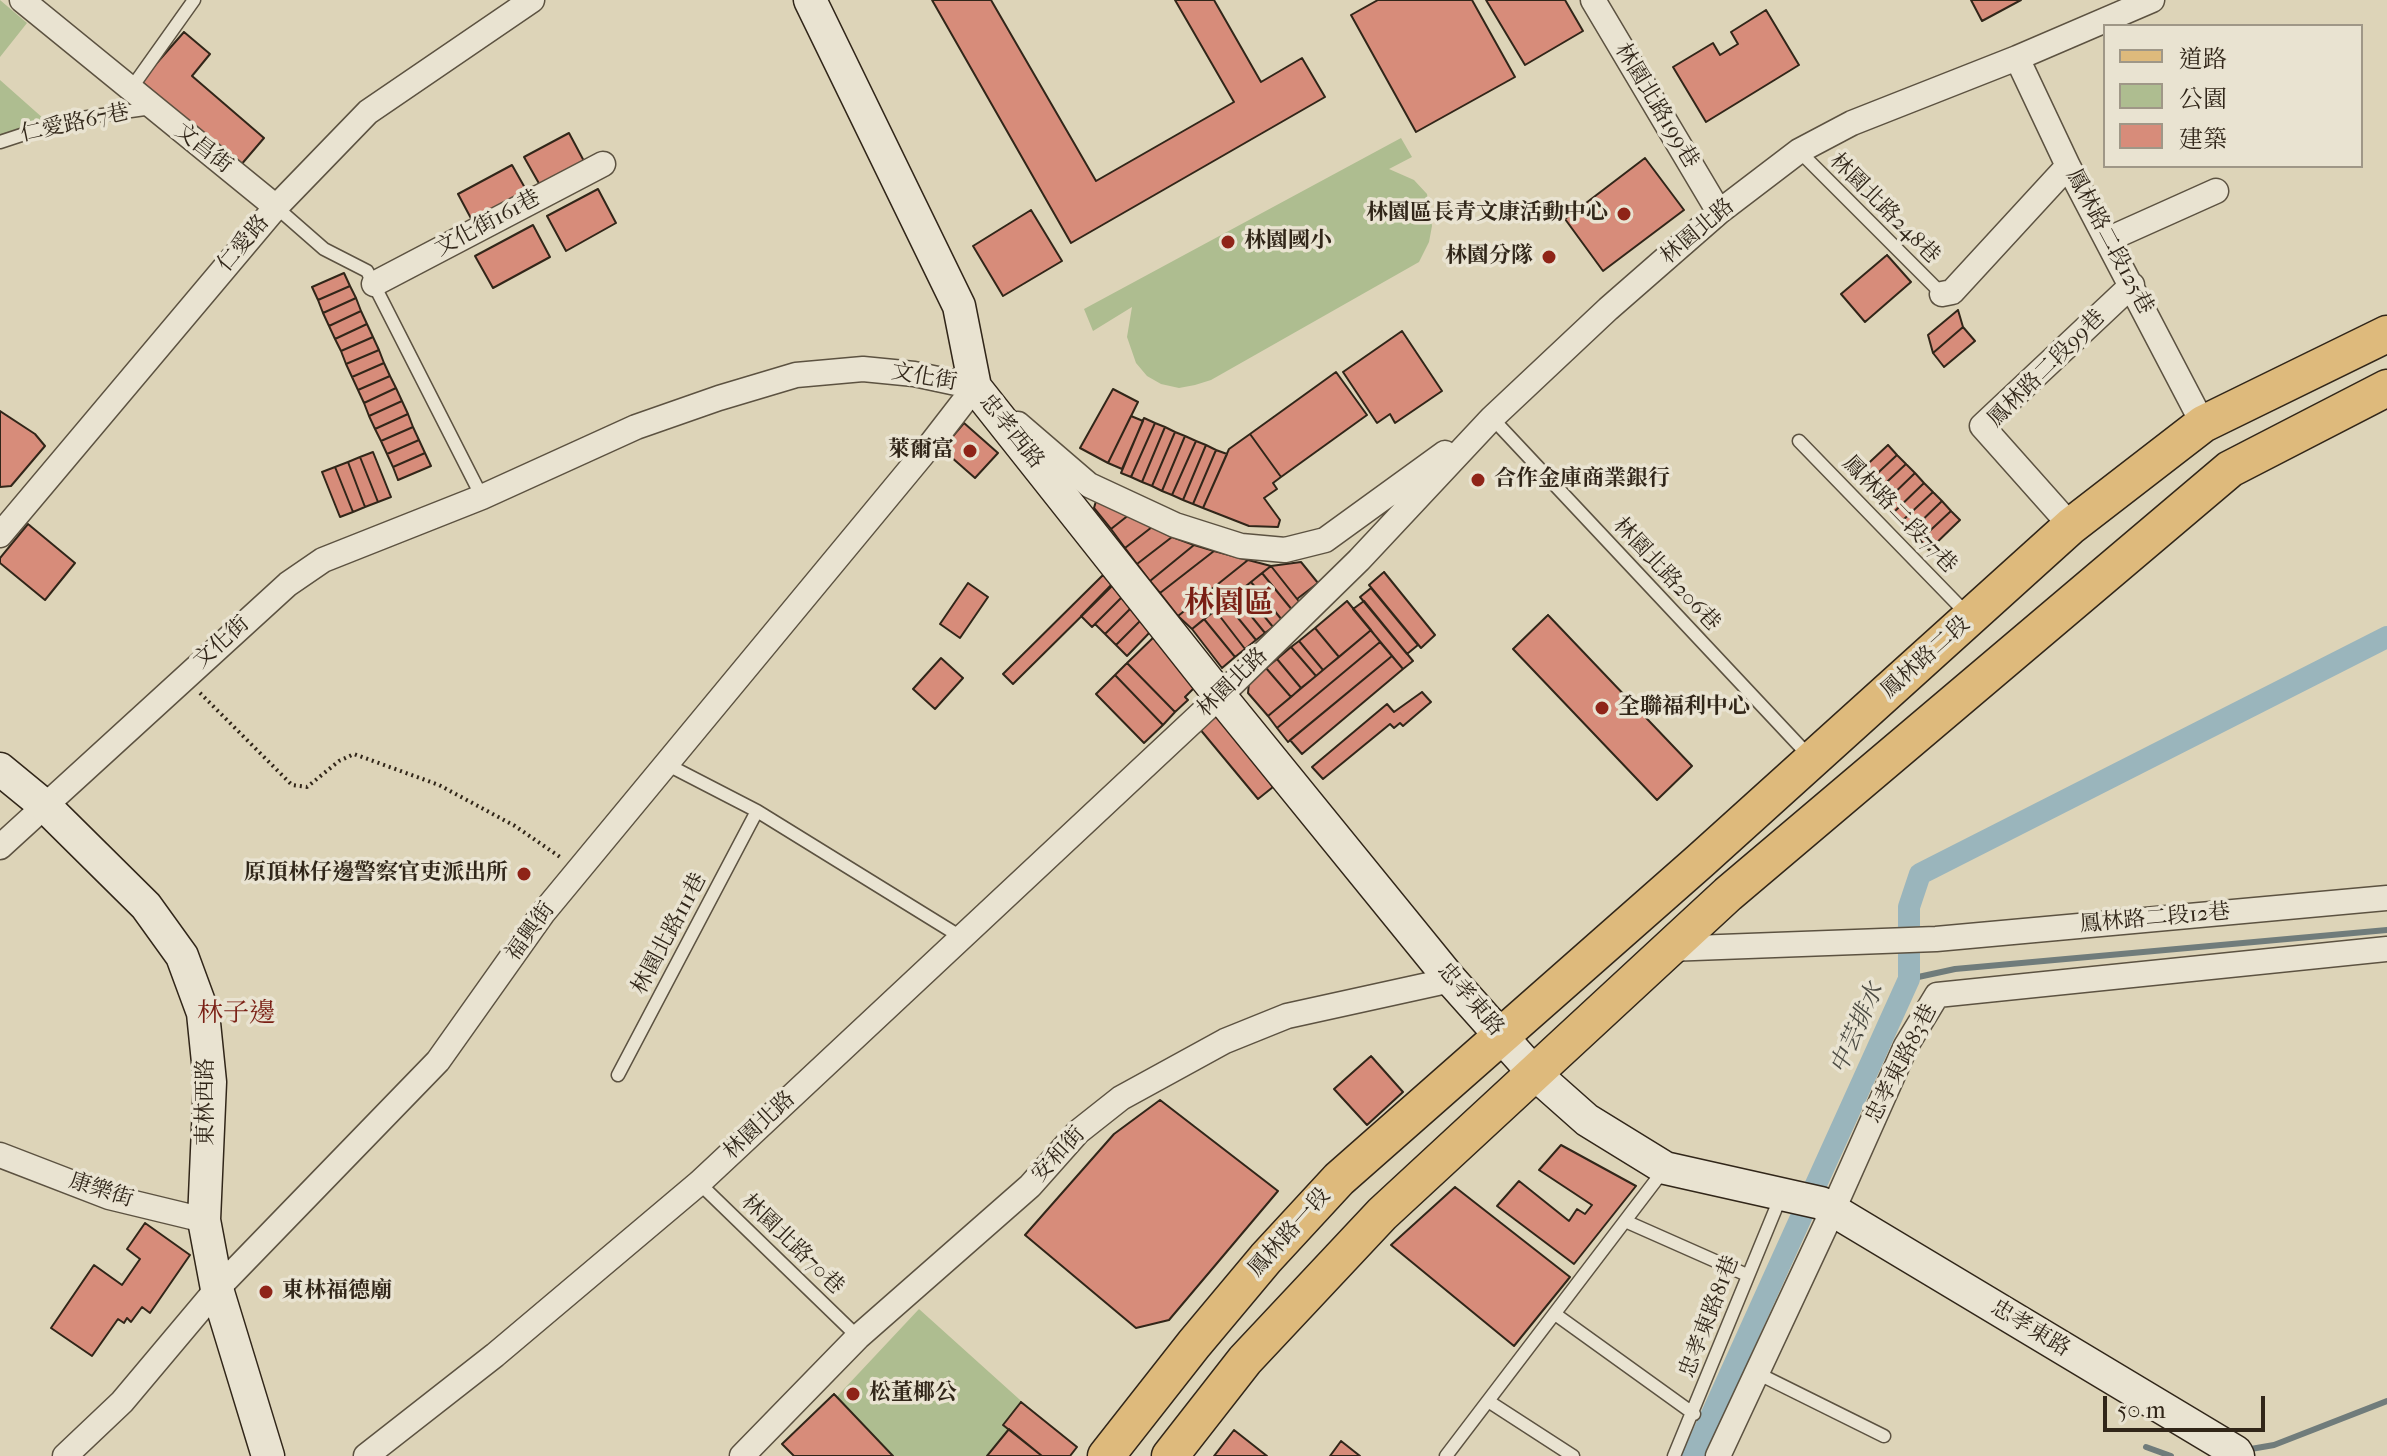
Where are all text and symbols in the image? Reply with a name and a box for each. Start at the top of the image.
legend [2103,24,2363,168]
street label: 林園北路199巷 [1608,39,1704,173]
text: 道路 [2179,45,2227,73]
text: 公園 [2179,85,2227,113]
street label: 仁愛路67巷 [18,100,132,148]
street label: 文昌街 [169,118,237,180]
text: 建築 [2179,125,2227,153]
street label: 林園北路248巷 [1823,148,1945,270]
street label: 鳳林路二段125巷 [2060,165,2158,319]
street label: 文化街161巷 [431,185,545,263]
street label: 林園北路 [1656,194,1740,270]
place label: 林園區長青文康活動中心 [1366,201,1608,227]
marker: 林園區長青文康活動中心 [1615,205,1633,223]
street label: 仁愛路 [213,210,275,278]
place label: 林園國小 [1244,229,1332,255]
marker: 林園國小 [1219,233,1237,251]
place label: 林園分隊 [1445,244,1533,270]
marker: 林園分隊 [1540,248,1558,266]
street label: 鳳林路二段99巷 [1983,305,2111,433]
street label: 文化街 [889,359,959,397]
street label: 忠孝西路 [973,389,1049,475]
place label: 萊爾富 [888,438,954,464]
marker: 萊爾富 [961,442,979,460]
street label: 鳳林路二段77巷 [1836,451,1962,579]
place label: 合作金庫商業銀行 [1494,467,1670,493]
marker: 合作金庫商業銀行 [1469,471,1487,489]
street label: 林園北路206巷 [1607,513,1725,637]
district label: 林園區 [1184,587,1274,623]
street label: 文化街 [189,611,255,675]
street label: 鳳林路二段 [1876,611,1976,705]
street label: 林園北路 [1192,643,1274,723]
place label: 全聯福利中心 [1618,695,1750,721]
marker: 全聯福利中心 [1593,699,1611,717]
place label: 原頂林仔邊警察官吏派出所 [244,861,508,887]
marker: 原頂林仔邊警察官吏派出所 [515,865,533,883]
street label: 林園北路111巷 [627,869,713,999]
street label: 福興街 [501,898,561,966]
street label: 鳳林路二段12巷 [2079,899,2231,939]
street label: 忠孝東路 [1431,958,1509,1042]
water label: 中芸排水 [1825,979,1891,1079]
district label: 林子邊 [197,999,275,1031]
street label: 忠孝東路83巷 [1861,1000,1943,1128]
street label: 東林西路 [194,1058,220,1146]
street label: 林園北路 [719,1086,801,1166]
street label: 安和街 [1027,1122,1091,1188]
street label: 康樂街 [66,1168,136,1214]
street label: 鳳林路一段 [1243,1183,1337,1283]
street label: 林園北路70巷 [735,1189,849,1301]
street label: 忠孝東路81巷 [1675,1252,1745,1382]
place label: 東林福德廟 [282,1279,392,1305]
marker: 東林福德廟 [257,1283,275,1301]
street label: 忠孝東路 [1985,1295,2075,1363]
scale bar [2107,1380,2269,1430]
place label: 松董椰公 [869,1381,957,1407]
marker: 松董椰公 [844,1385,862,1403]
text: 50 m [2117,1396,2166,1424]

